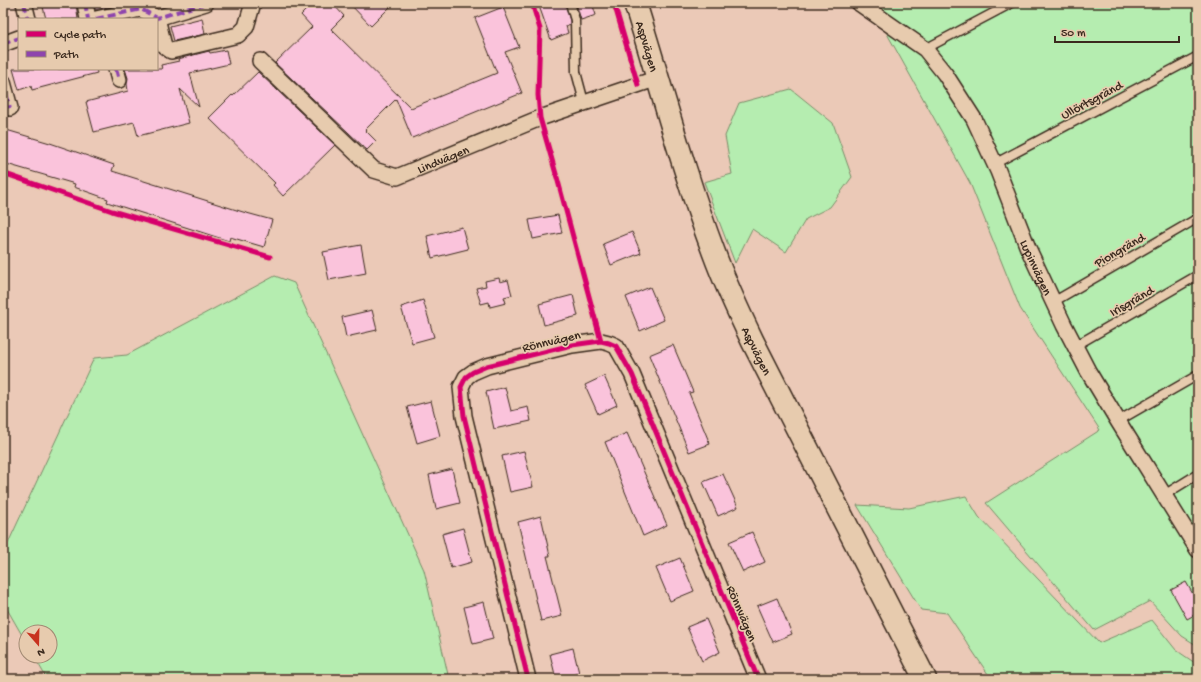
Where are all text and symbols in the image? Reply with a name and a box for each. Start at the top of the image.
legend [18,18,158,70]
scale bar [1055,18,1179,44]
street label: Aspvägen [631,20,661,75]
text: 50 m [1061,27,1086,41]
text: Cycle path [54,29,107,43]
text: Path [53,49,79,63]
street label: Ullörtsgränd [1059,78,1127,124]
street label: Lindvägen [415,143,472,178]
street label: Piongränd [1091,230,1149,272]
street label: Lupinvägen [1016,238,1054,299]
street label: Irisgränd [1108,283,1158,321]
street label: Aspvägen [737,325,774,379]
street label: Rönnvägen [521,328,583,356]
street label: Rönnvägen [722,584,759,645]
north arrow [18,624,58,664]
text: N [35,645,46,658]

